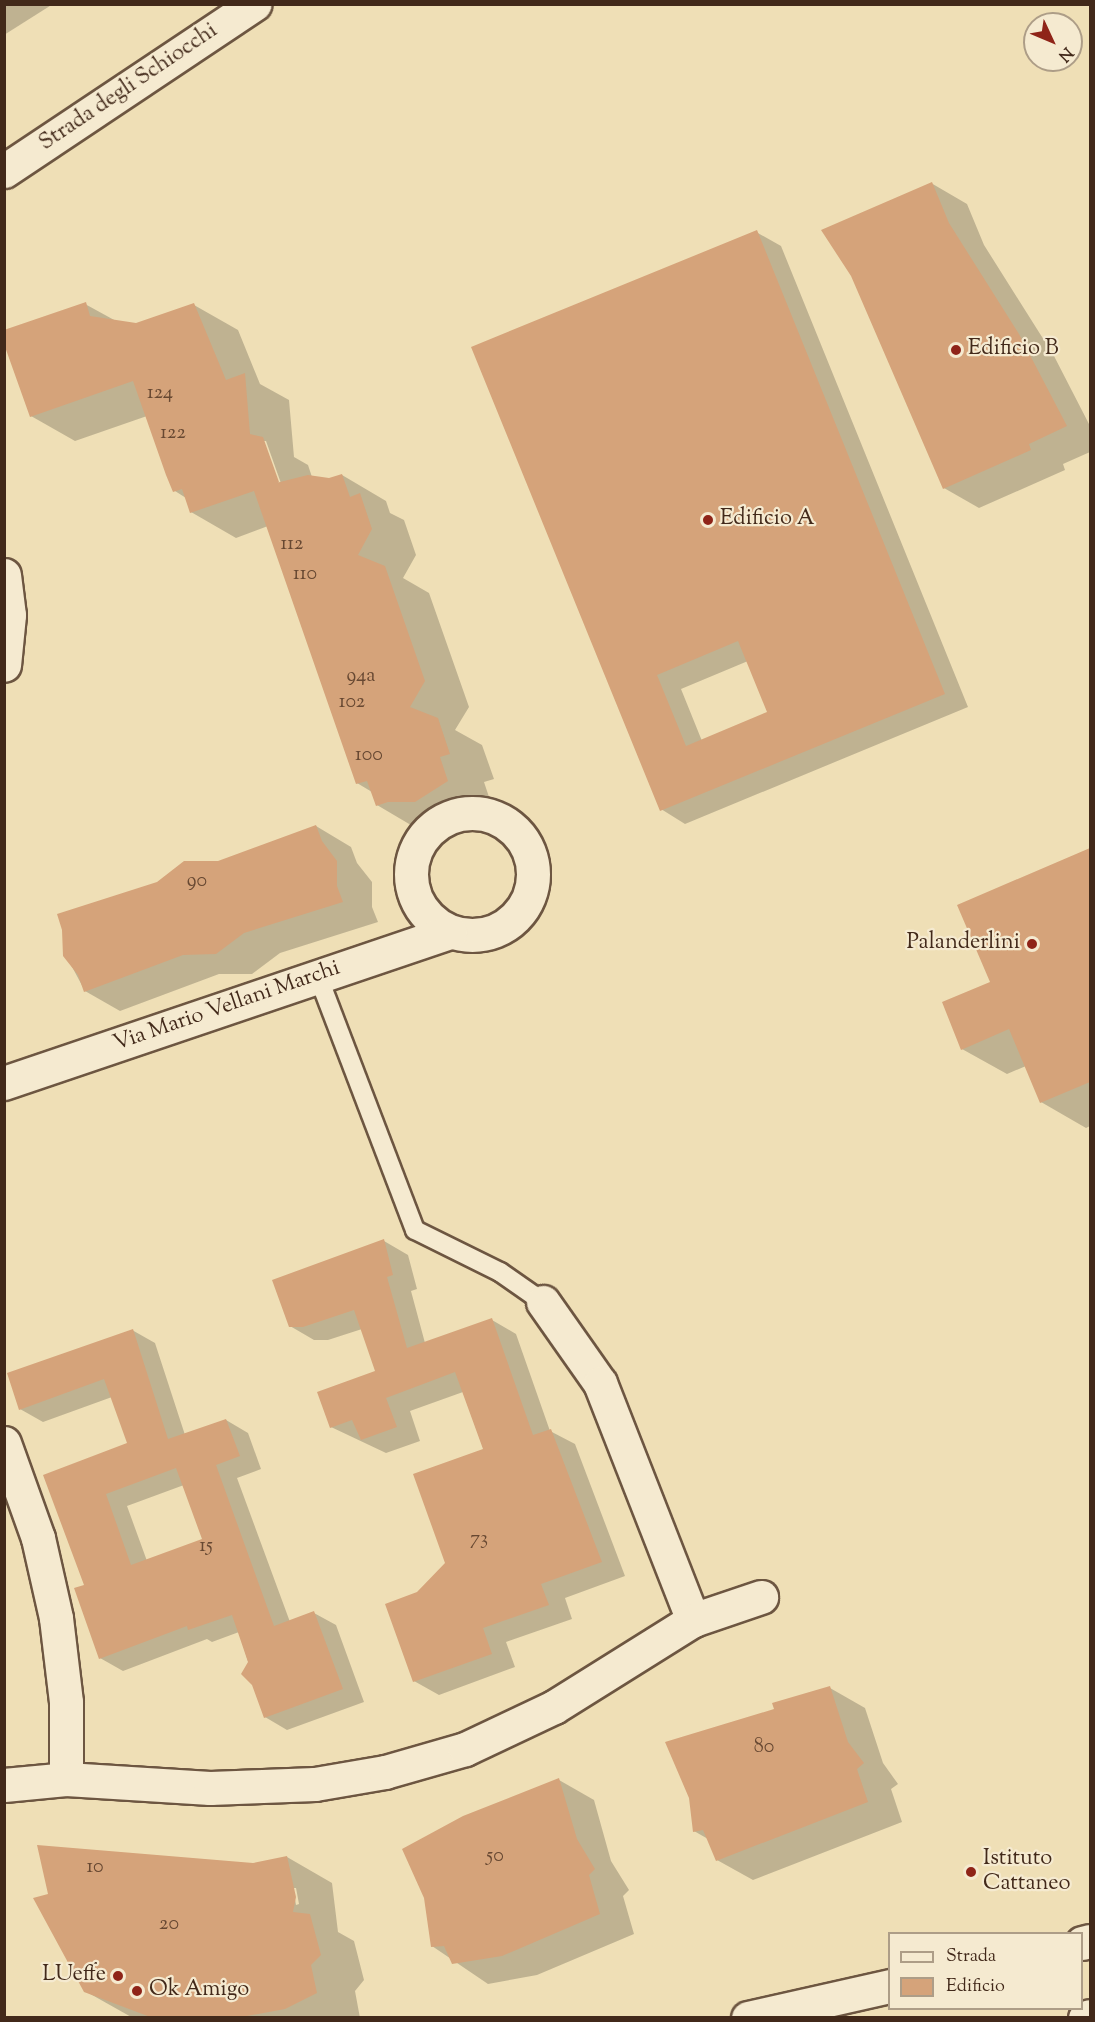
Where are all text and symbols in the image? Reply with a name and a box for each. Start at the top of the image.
north arrow [1023,12,1083,72]
street label: Strada degli Schiocchi [35,19,223,157]
text: N [1052,41,1078,66]
place label: Edificio B [968,337,1059,363]
marker: Edificio B [949,343,963,357]
house number: 124 [147,381,173,405]
house number: 122 [160,421,186,445]
place label: Edificio A [720,507,815,533]
marker: Edificio A [701,513,715,527]
house number: 112 [281,532,303,556]
house number: 110 [293,562,317,586]
house number: 94a [346,664,376,688]
house number: 102 [339,690,365,714]
house number: 100 [355,743,383,767]
house number: 90 [187,869,207,893]
place label: Palanderlini [906,931,1020,957]
marker: Palanderlini [1025,937,1039,951]
street label: Via Mario Vellani Marchi [110,956,344,1058]
house number: 73 [470,1527,488,1551]
house number: 15 [199,1534,213,1558]
house number: 80 [754,1735,774,1759]
house number: 50 [486,1844,504,1868]
place label: Istituto Cattaneo [983,1846,1071,1898]
house number: 10 [86,1855,104,1879]
marker: Istituto Cattaneo [964,1865,978,1879]
house number: 20 [159,1912,179,1936]
legend [888,1932,1083,2010]
text: Strada [946,1944,996,1970]
place label: LUeffe [42,1963,106,1989]
marker: LUeffe [111,1969,125,1983]
text: Edificio [946,1974,1005,2000]
place label: Ok Amigo [149,1978,249,2004]
marker: Ok Amigo [130,1984,144,1998]

